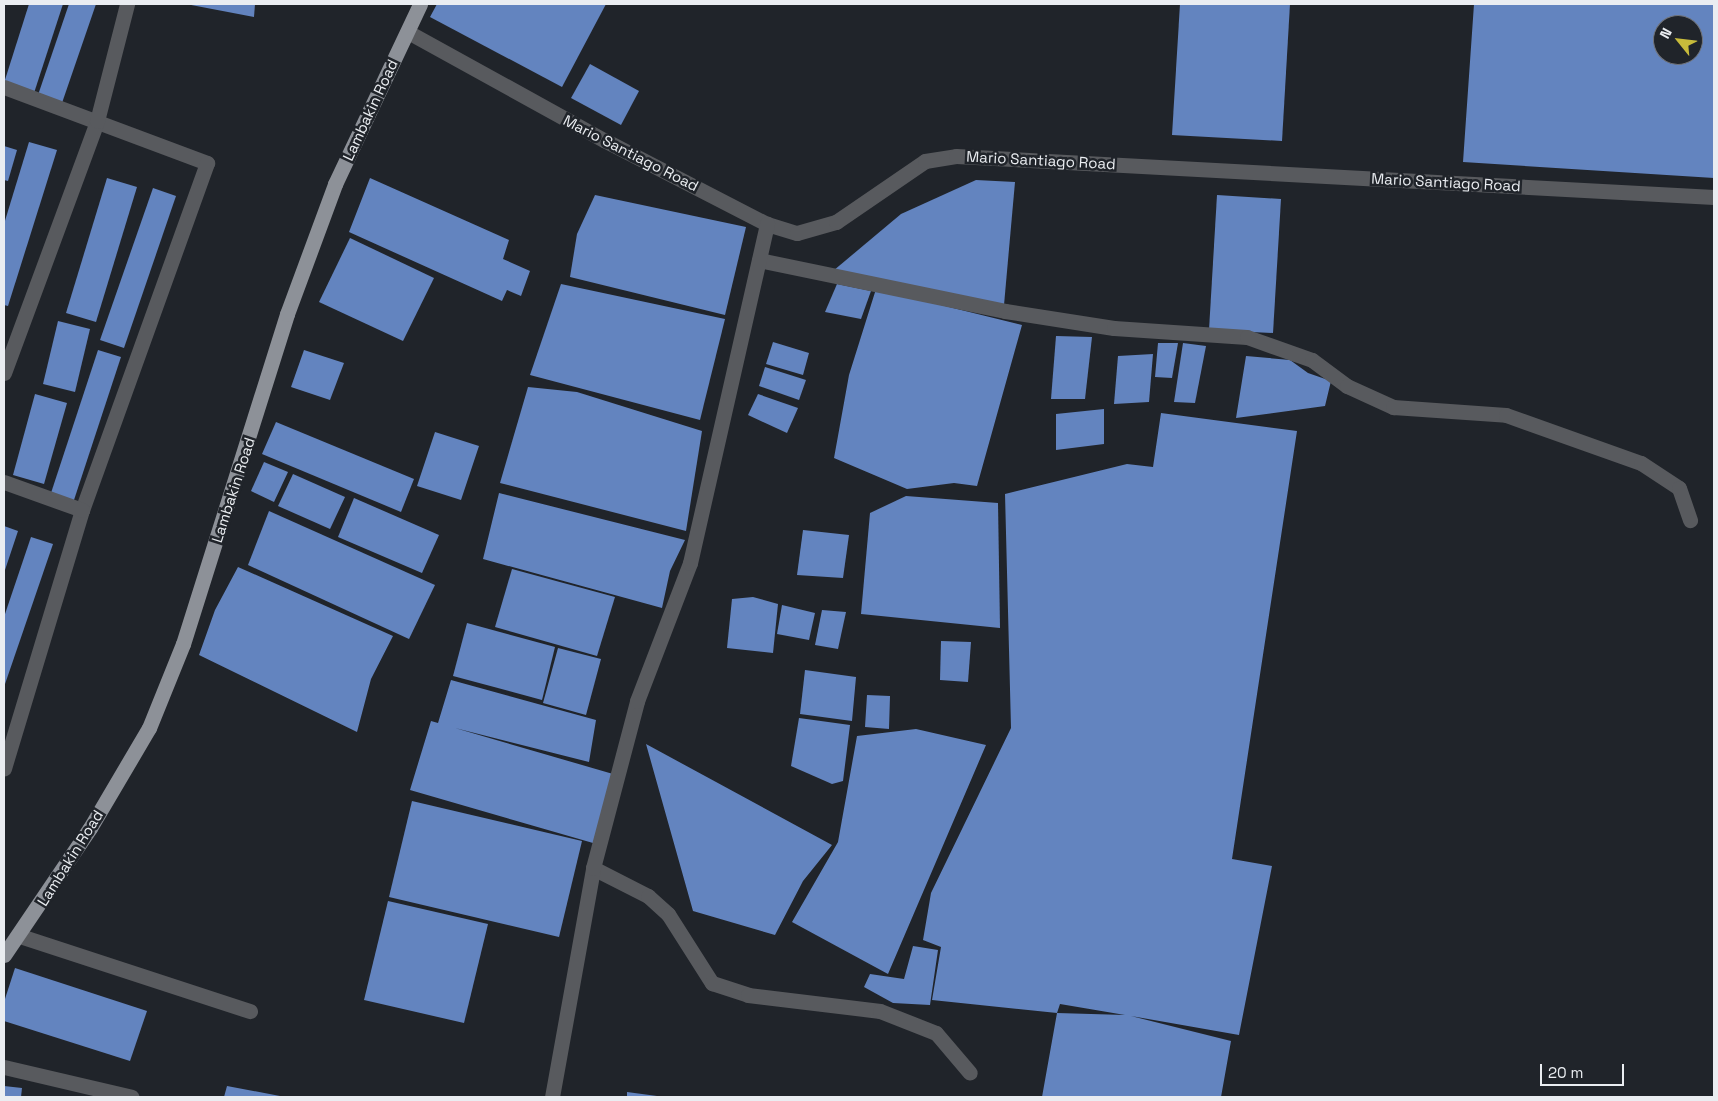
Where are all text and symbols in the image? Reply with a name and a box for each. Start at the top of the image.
north arrow [1653,15,1703,65]
text: N [1656,25,1676,42]
street label: Lambakin Road [339,57,401,163]
street label: Mario Santiago Road [560,111,702,195]
street label: Mario Santiago Road [966,147,1116,173]
street label: Mario Santiago Road [1371,169,1521,195]
street label: Lambakin Road [208,435,258,545]
street label: Lambakin Road [33,807,107,909]
scale bar [1543,1054,1627,1086]
text: 20 m [1548,1063,1583,1082]

